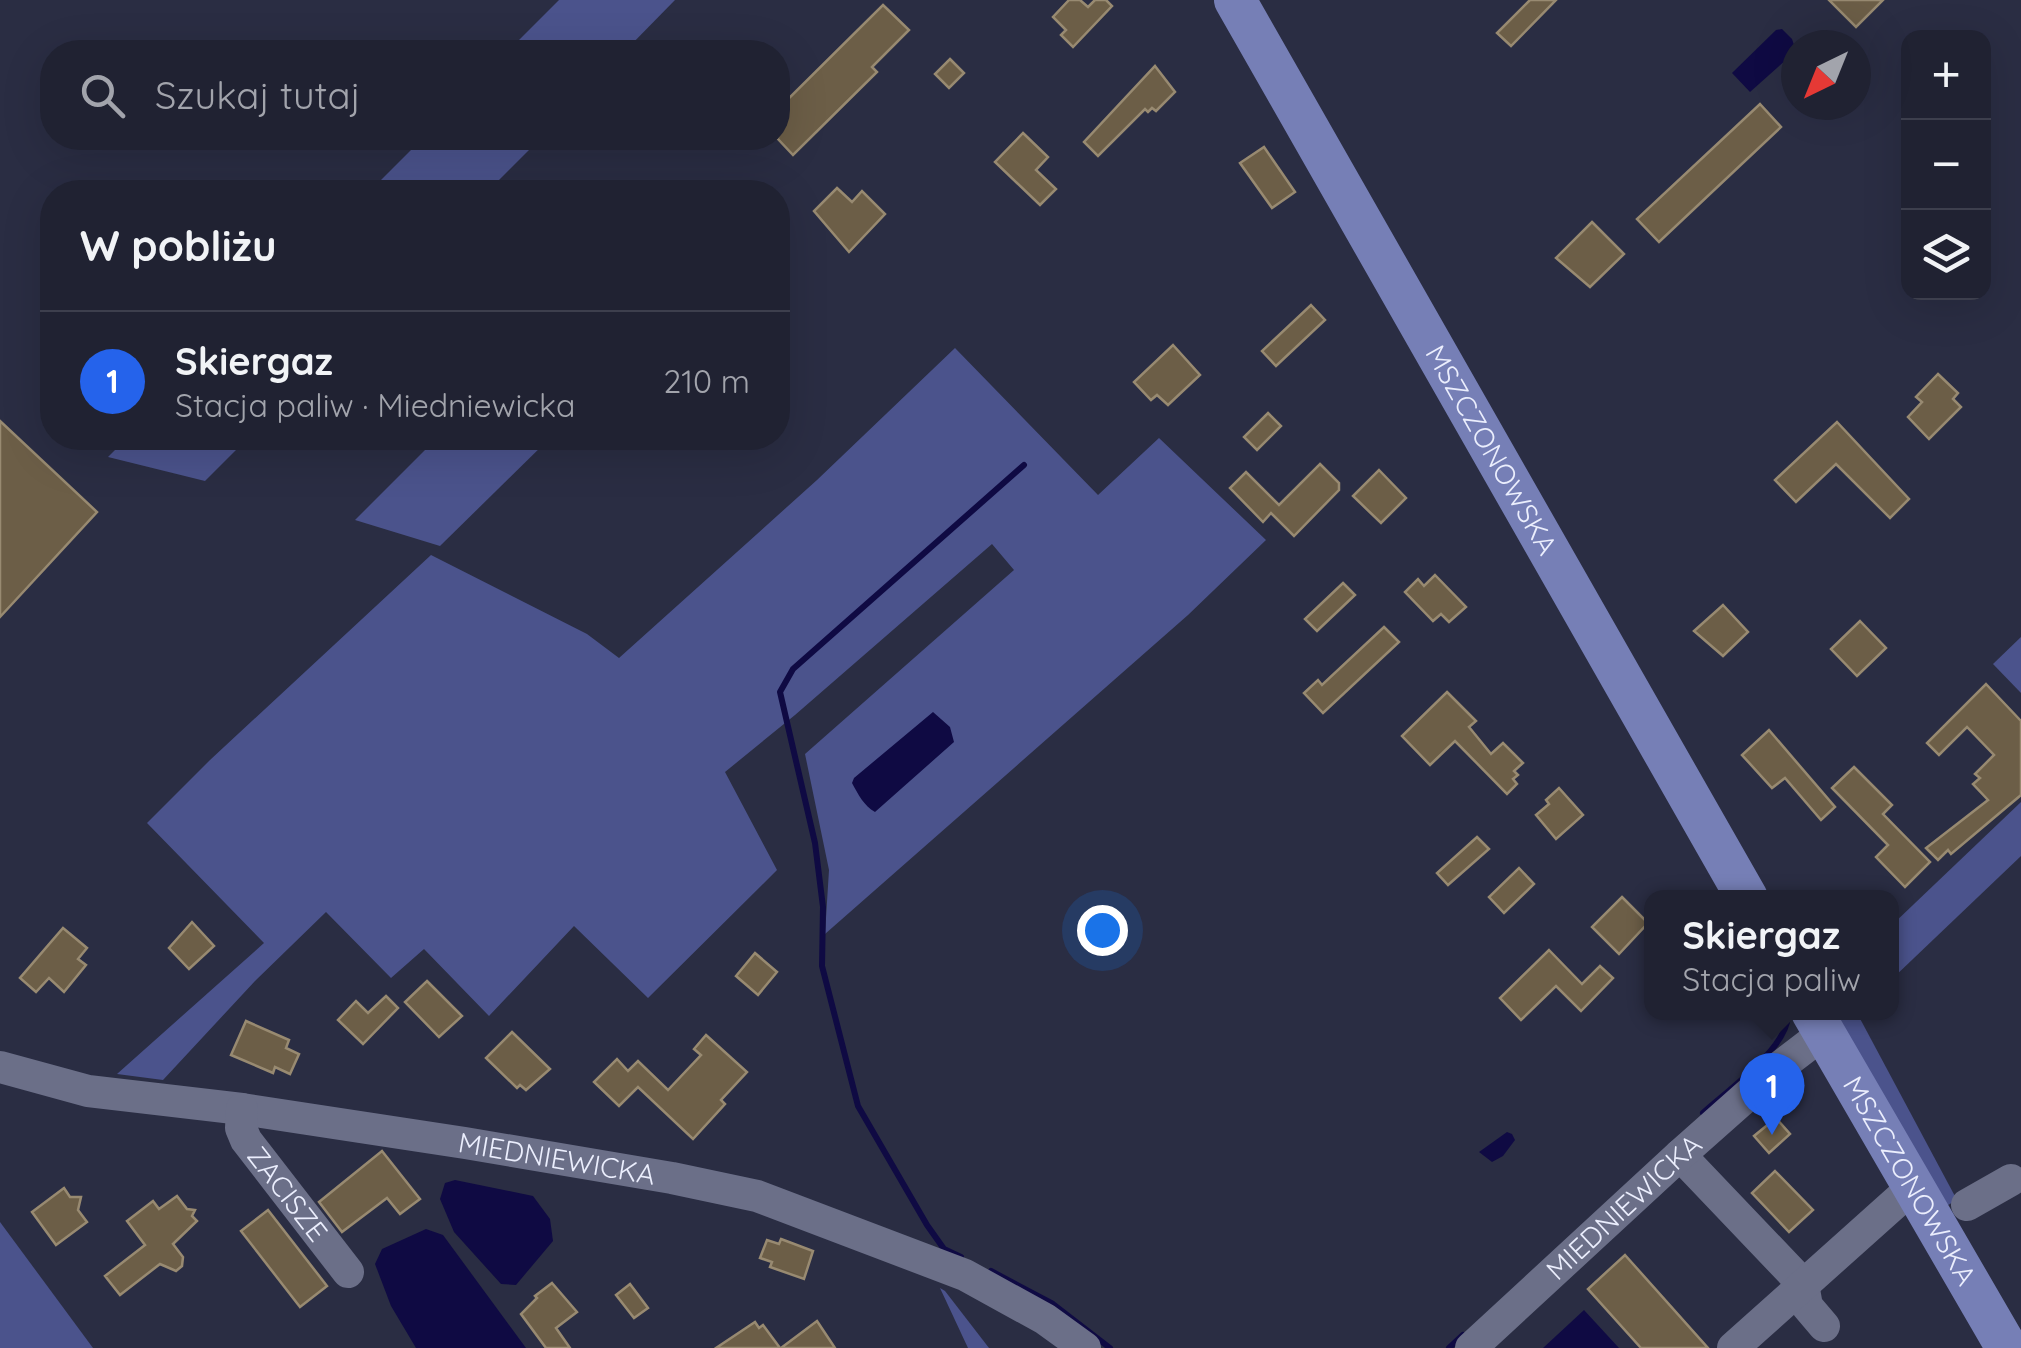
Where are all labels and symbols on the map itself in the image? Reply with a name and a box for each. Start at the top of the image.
north arrow [1781,30,1871,120]
street label: MSZCZONOWSKA [1418,339,1566,561]
your location [1077,905,1128,956]
pin: 1 [1740,1052,1804,1135]
street label: MSZCZONOWSKA [1836,1070,1985,1291]
street label: MIEDNIEWICKA [456,1124,658,1192]
street label: MIEDNIEWICKA [1539,1126,1708,1287]
street label: ZACISZE [240,1139,336,1248]

